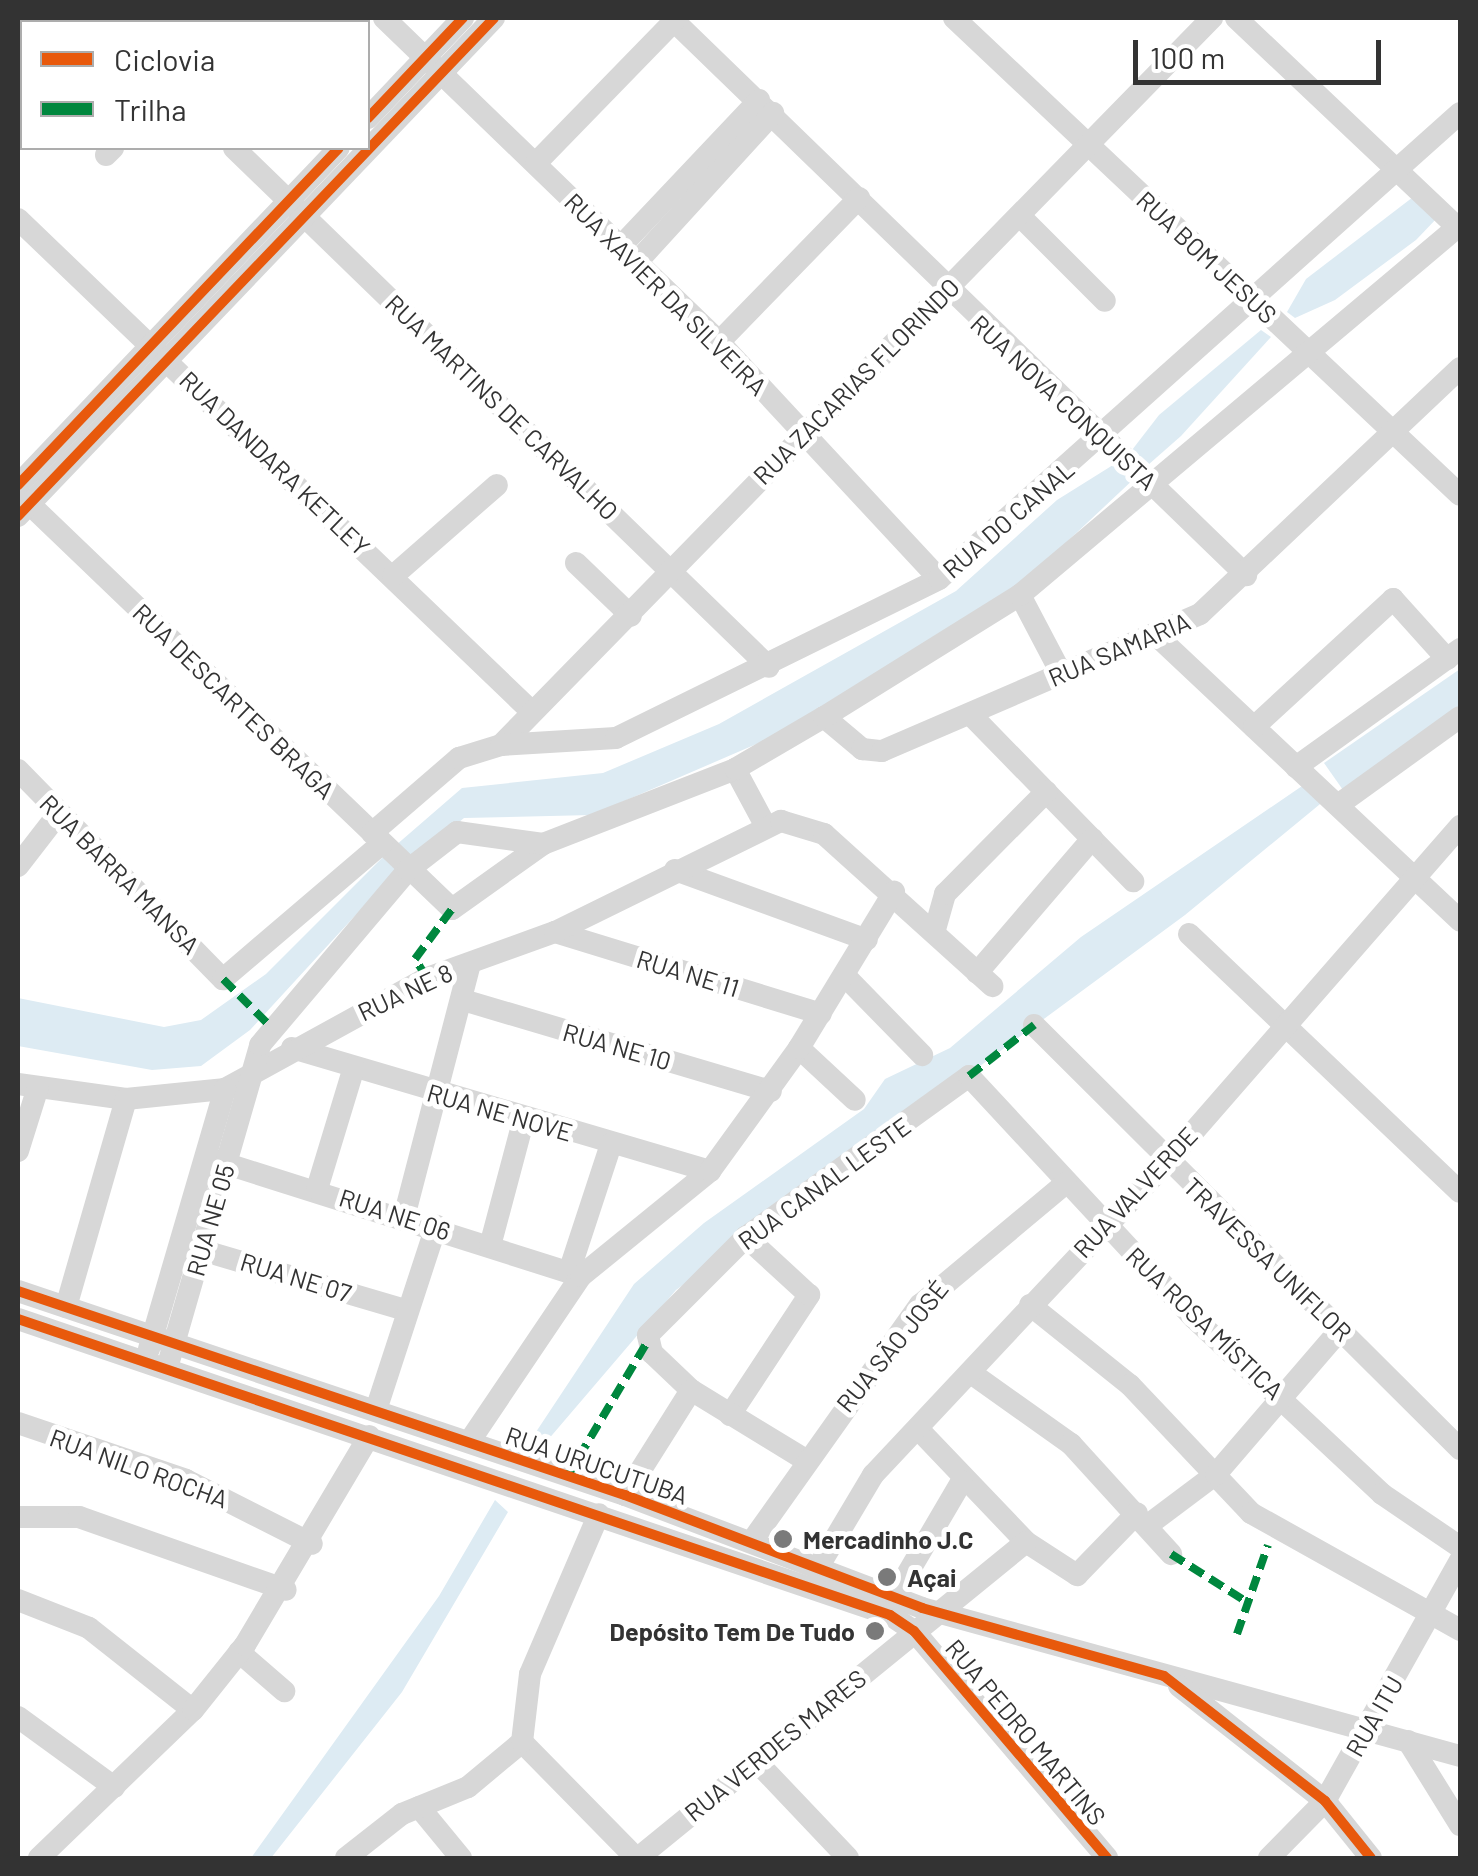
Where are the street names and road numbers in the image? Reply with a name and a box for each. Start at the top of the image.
street label: RUA BOM JESUS [1131,184,1283,330]
street label: RUA XAVIER DA SILVEIRA [559,187,773,401]
street label: RUA ZACARIAS FLORINDO [747,272,965,490]
street label: RUA MARTINS DE CARVALHO [379,288,625,526]
street label: RUA NOVA CONQUISTA [965,308,1163,496]
street label: RUA DANDARA KETLEY [174,364,376,562]
street label: RUA DO CANAL [936,454,1080,584]
street label: RUA DESCARTES BRAGA [127,597,341,805]
street label: RUA SAMARIA [1044,606,1194,692]
street label: RUA BARRA MANSA [34,788,206,960]
street label: RUA NE 11 [633,943,743,1003]
street label: RUA NE 8 [353,957,457,1027]
street label: RUA NE 10 [560,1016,674,1076]
street label: RUA NE NOVE [424,1077,576,1147]
street label: RUA CANAL LESTE [732,1110,916,1256]
street label: RUA VALVERDE [1067,1120,1203,1264]
street label: RUA NE 05 [180,1161,240,1279]
street label: TRAVESSA UNIFLOR [1178,1171,1358,1347]
street label: RUA NE 06 [336,1182,454,1246]
street label: RUA ROSA MÍSTICA [1120,1240,1290,1406]
street label: RUA NE 07 [237,1246,355,1308]
street label: RUA SÃO JOSÉ [830,1274,954,1418]
street label: RUA URUCUTUBA [502,1420,692,1510]
street label: RUA NILO ROCHA [46,1422,232,1514]
street label: RUA PEDRO MARTINS [940,1633,1112,1831]
street label: RUA VERDES MARES [678,1663,872,1827]
street label: RUA ITU [1339,1670,1409,1762]

